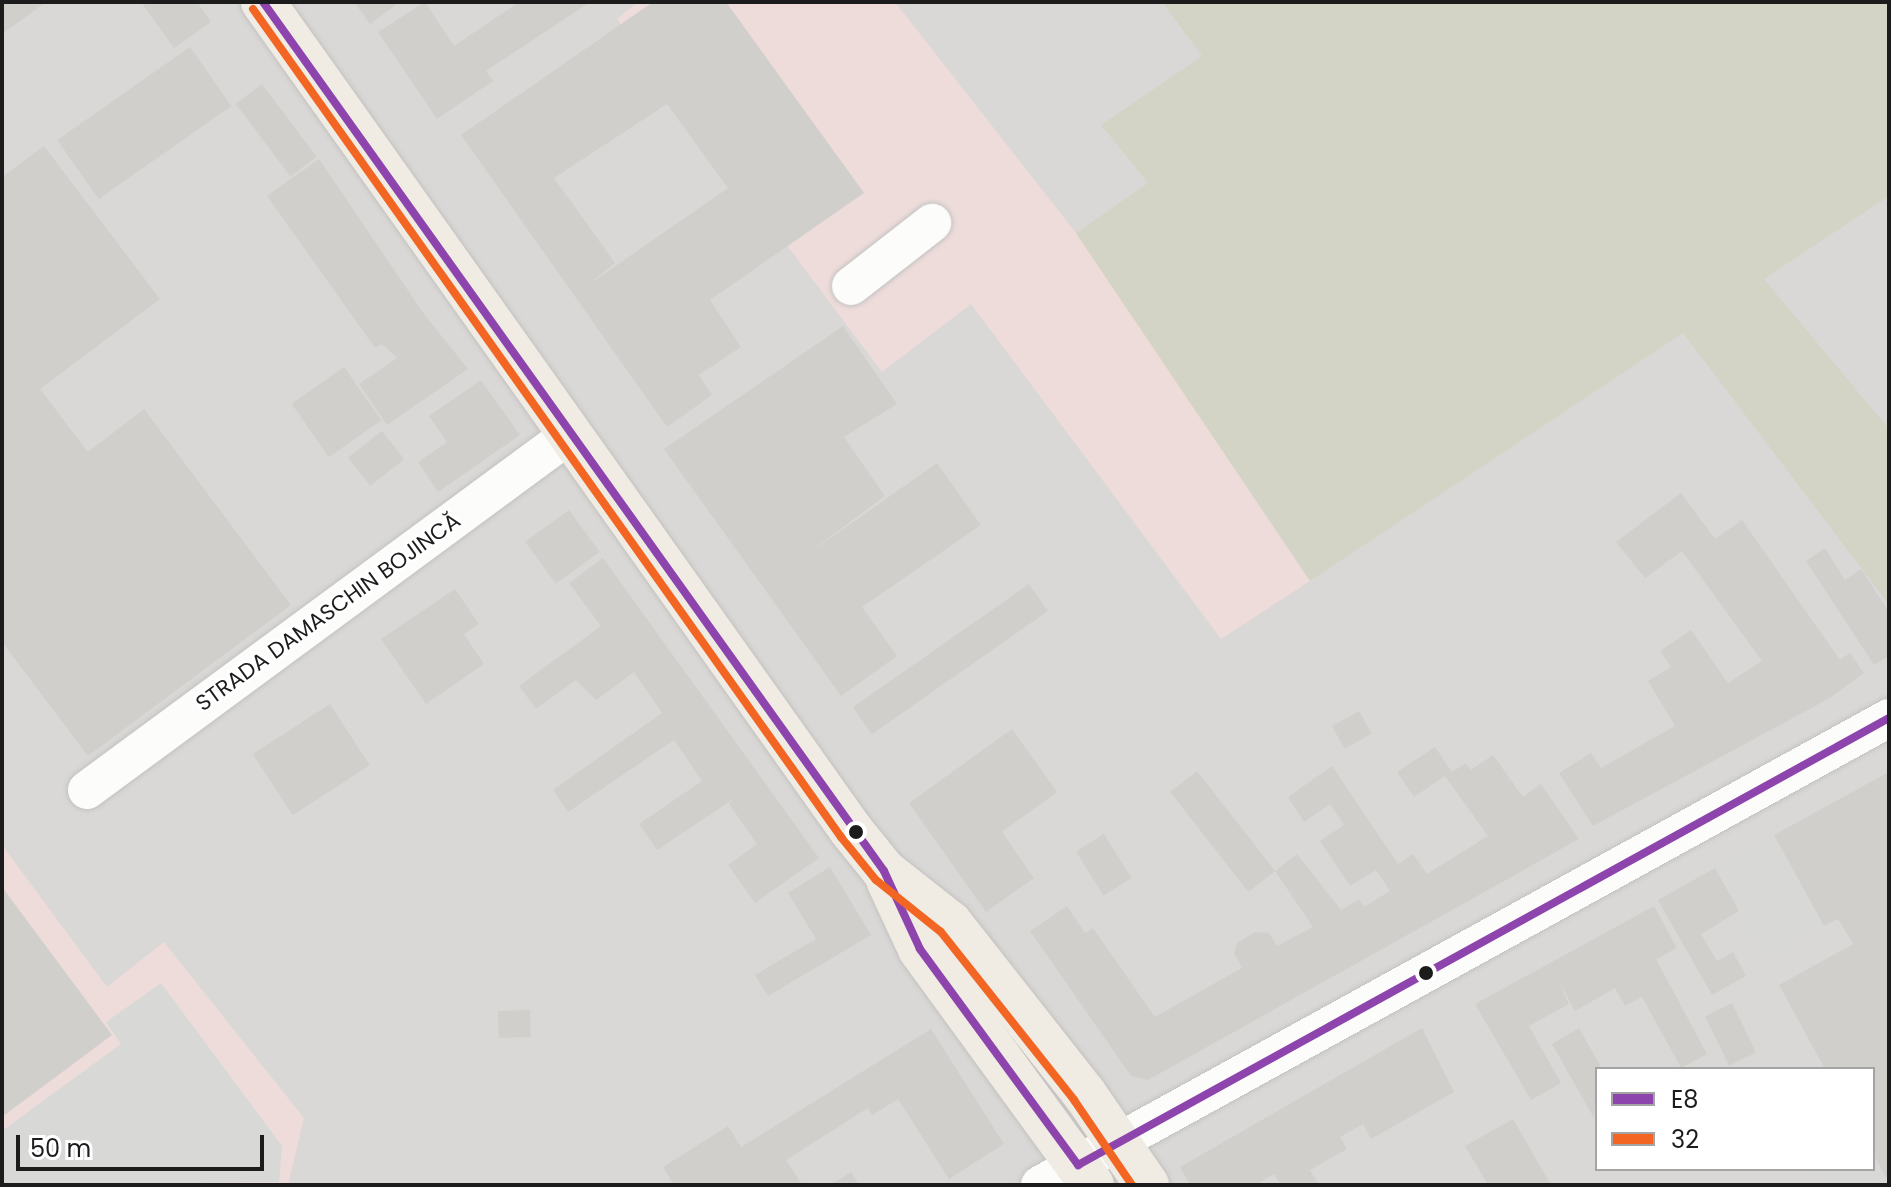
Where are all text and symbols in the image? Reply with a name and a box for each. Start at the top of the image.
street label: STRADA DAMASCHIN BOJINCĂ [191,507,465,717]
unlabelled marker [848,824,864,840]
unlabelled marker [1418,965,1434,981]
legend [1595,1067,1875,1171]
text: E8 [1671,1083,1698,1116]
scale bar [20,1119,268,1169]
text: 32 [1671,1123,1699,1156]
text: 50 m [30,1132,91,1165]

